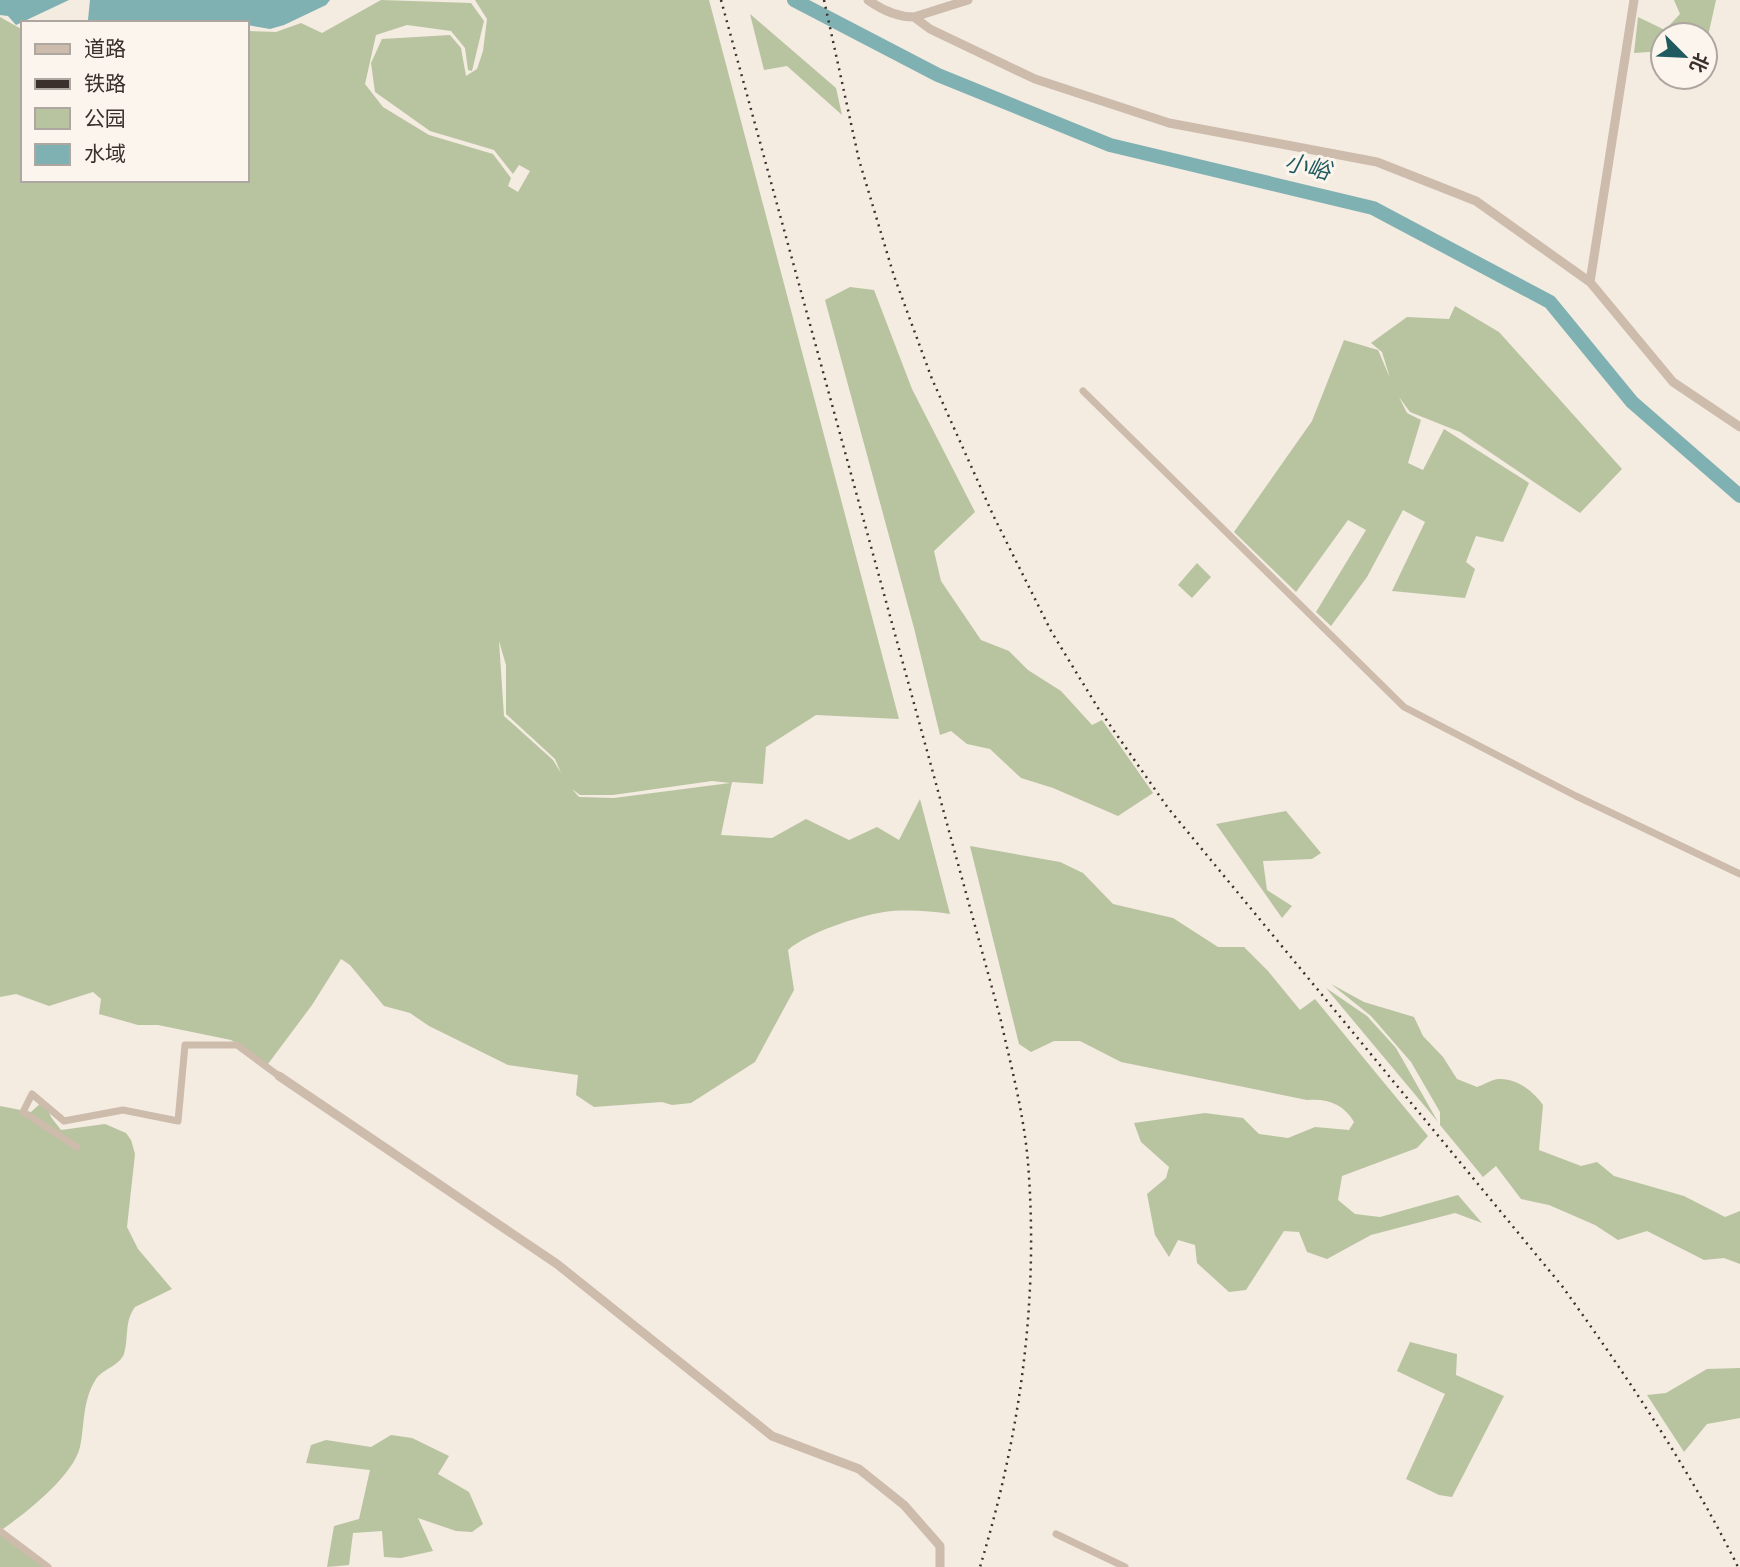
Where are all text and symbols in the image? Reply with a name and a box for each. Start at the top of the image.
legend [21,21,248,182]
north arrow [1649,21,1719,91]
text: 道路 [84,37,126,64]
text: 北 [1683,49,1713,76]
text: 铁路 [84,72,126,99]
text: 公园 [84,107,126,134]
text: 水域 [84,142,126,169]
water label: 小峪 [1281,150,1336,189]

